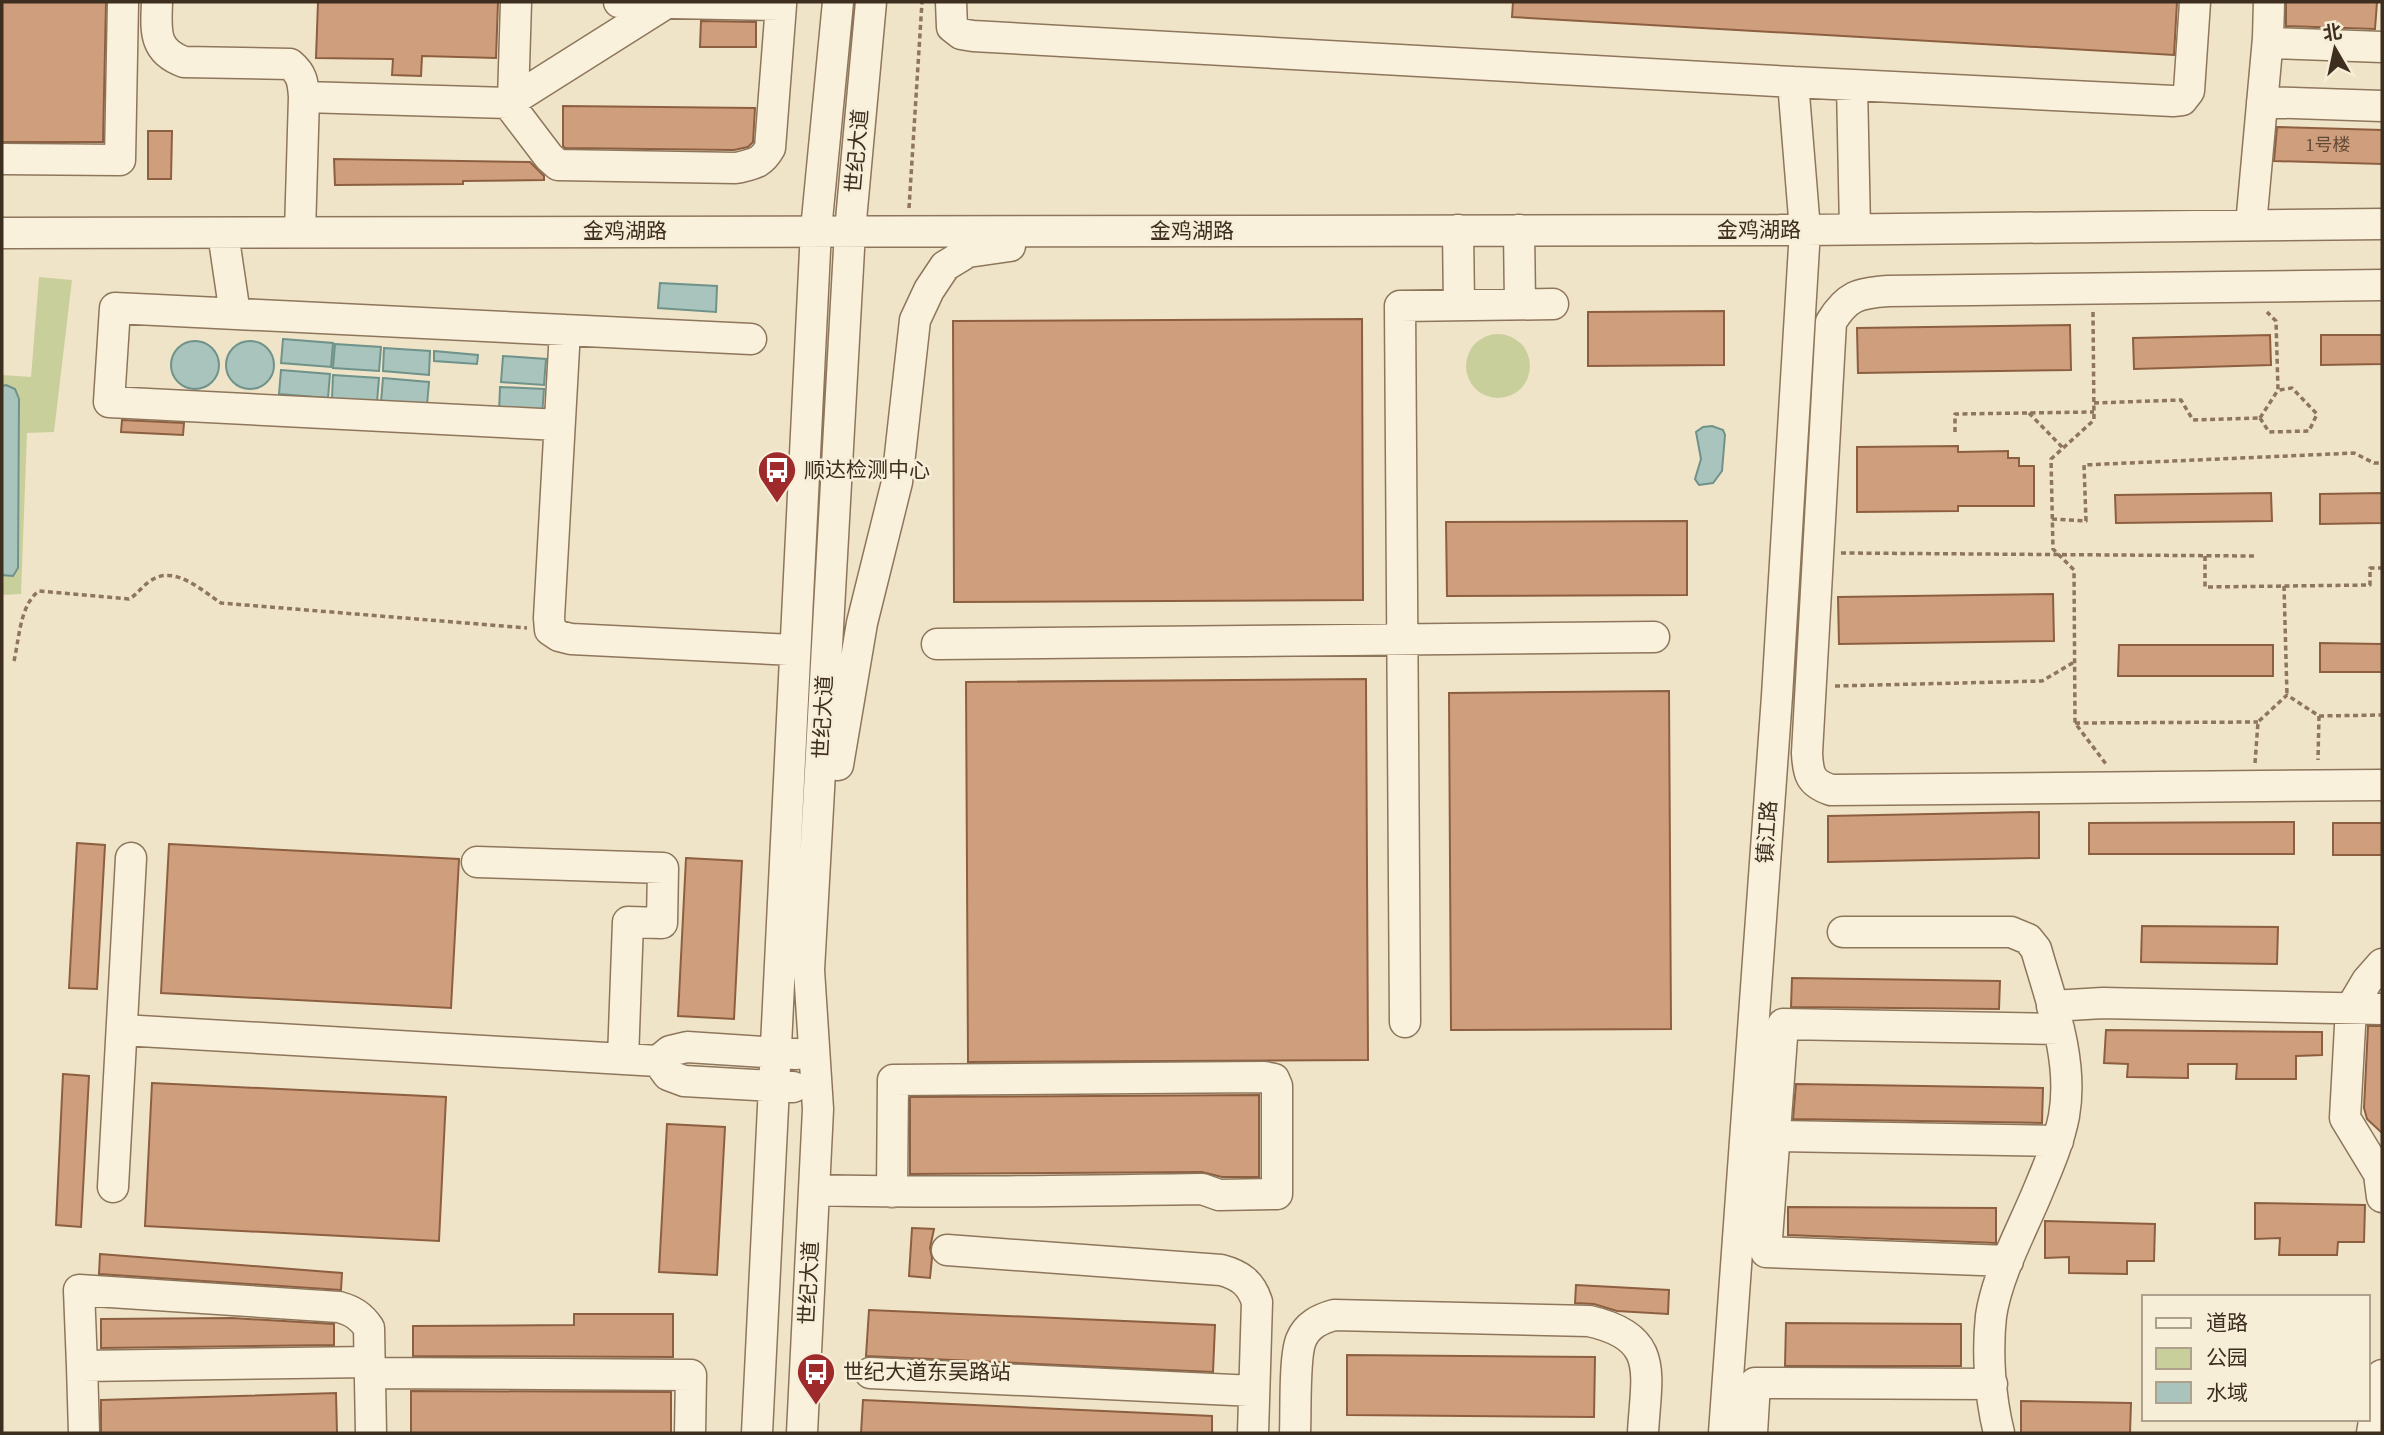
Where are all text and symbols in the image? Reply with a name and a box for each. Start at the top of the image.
north arrow [2300,14,2370,84]
text: 北 [2321,18,2344,47]
street label: 世纪大道 [838,108,875,194]
house number: 1号楼 [2306,132,2351,157]
street label: 金鸡湖路 [1717,215,1801,244]
street label: 金鸡湖路 [583,216,667,245]
street label: 金鸡湖路 [1150,216,1234,245]
bus stop icon: 顺达检测中心 [756,449,798,504]
place label: 顺达检测中心 [804,455,930,484]
street label: 世纪大道 [806,674,839,760]
street label: 镇江路 [1750,800,1783,864]
street label: 世纪大道 [792,1240,825,1326]
legend [2142,1295,2370,1421]
text: 道路 [2206,1308,2248,1337]
text: 公园 [2206,1343,2248,1372]
bus stop icon: 世纪大道东吴路站 [795,1351,837,1406]
place label: 世纪大道东吴路站 [843,1357,1011,1386]
text: 水域 [2206,1378,2248,1407]

